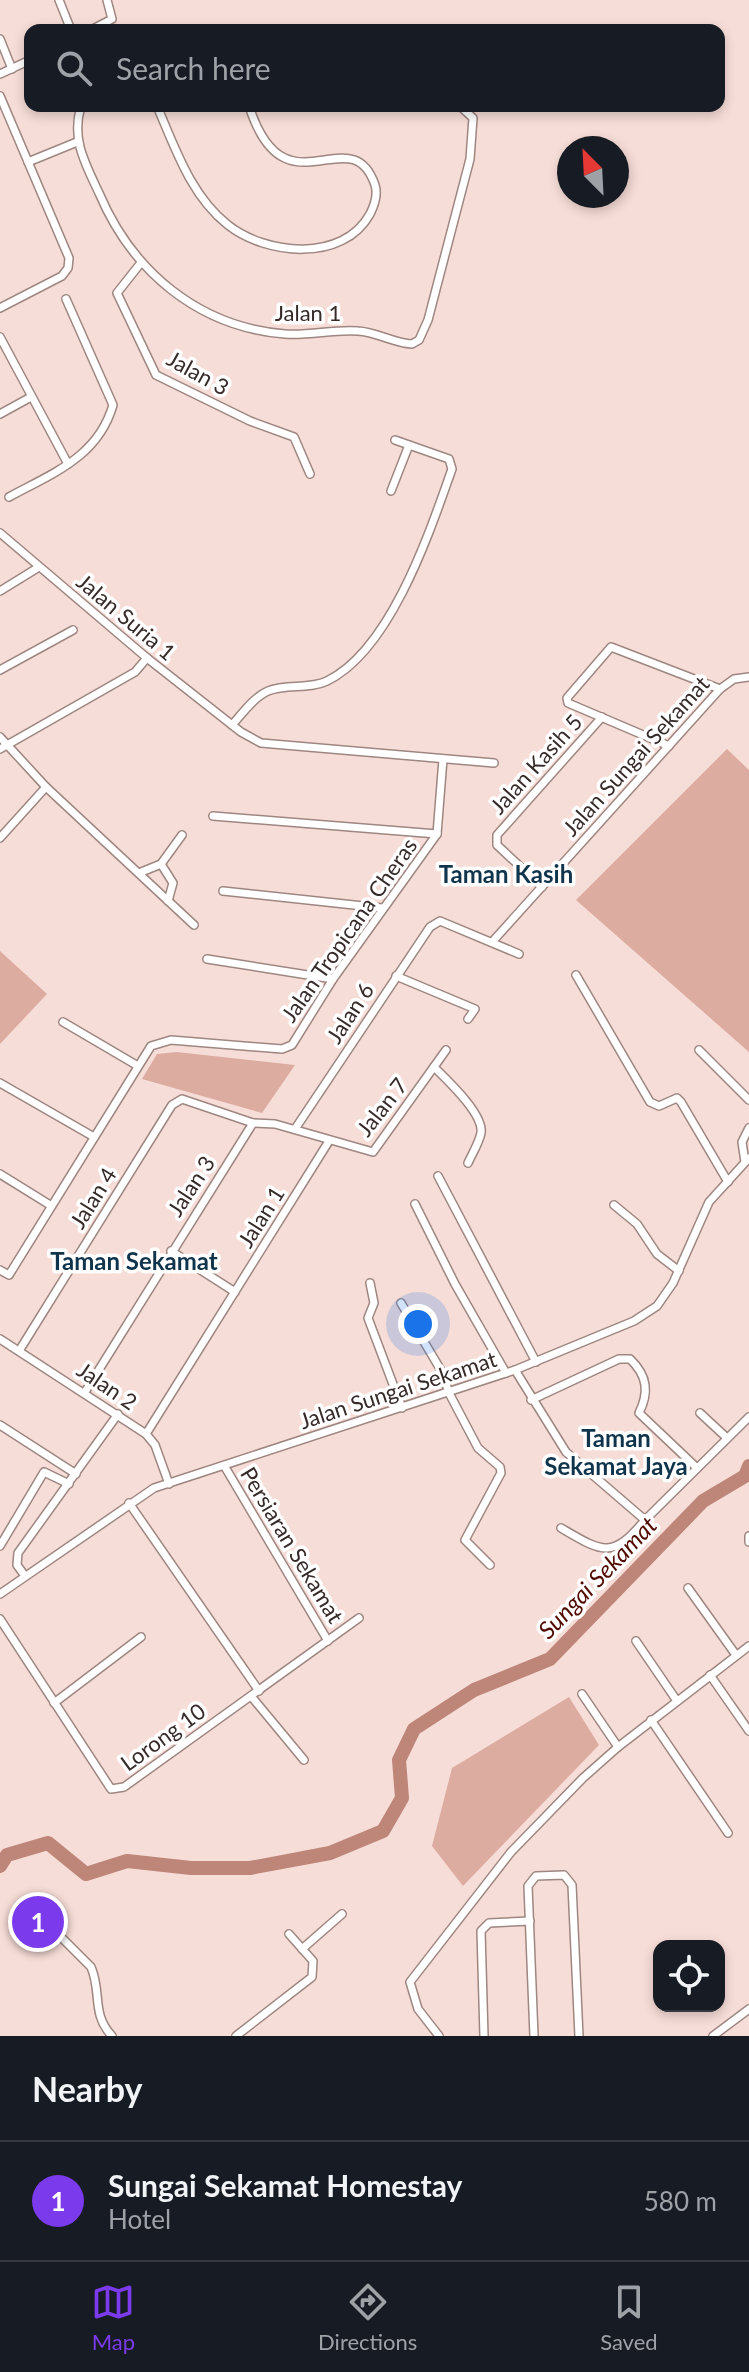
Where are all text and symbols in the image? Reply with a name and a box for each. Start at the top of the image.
search box [24,24,725,112]
icon: search [52,46,96,90]
text: Search here [116,50,271,86]
north arrow [557,136,629,208]
street label: Jalan 1 [275,299,341,326]
street label: Jalan 3 [163,345,234,401]
street label: Jalan Suria 1 [72,568,181,666]
street label: Jalan Sungai Sekamat [557,670,715,841]
street label: Jalan Kasih 5 [484,708,587,819]
street label: Jalan Tropicana Cheras [275,832,422,1027]
district label: Taman Kasih [439,859,573,888]
street label: Jalan 6 [320,977,379,1048]
street label: Jalan 7 [350,1072,413,1141]
street label: Jalan 3 [161,1150,220,1221]
street label: Jalan 4 [63,1162,122,1233]
street label: Jalan 1 [231,1181,290,1252]
district label: Taman Sekamat [50,1246,218,1275]
your location [398,1304,438,1344]
street label: Jalan Sungai Sekamat [296,1345,500,1434]
street label: Jalan 2 [72,1356,142,1415]
district label: Taman Sekamat Jaya [544,1423,688,1480]
street label: Persiaran Sekamat [235,1462,350,1628]
water label: Sungai Sekamat [531,1510,663,1644]
street label: Lorong 10 [115,1697,210,1776]
pin: 1 [12,1892,64,1952]
map controls [653,1940,725,2012]
button: locate [653,1940,725,2012]
text: Nearby [32,2068,143,2109]
text: Sungai Sekamat Homestay [108,2167,462,2203]
text: 1 [50,2185,66,2217]
text: 580 m [644,2185,717,2217]
text: Hotel [108,2203,171,2235]
tab: Map [91,2280,135,2355]
tab: Directions [318,2280,417,2355]
tab: Saved [600,2280,658,2355]

